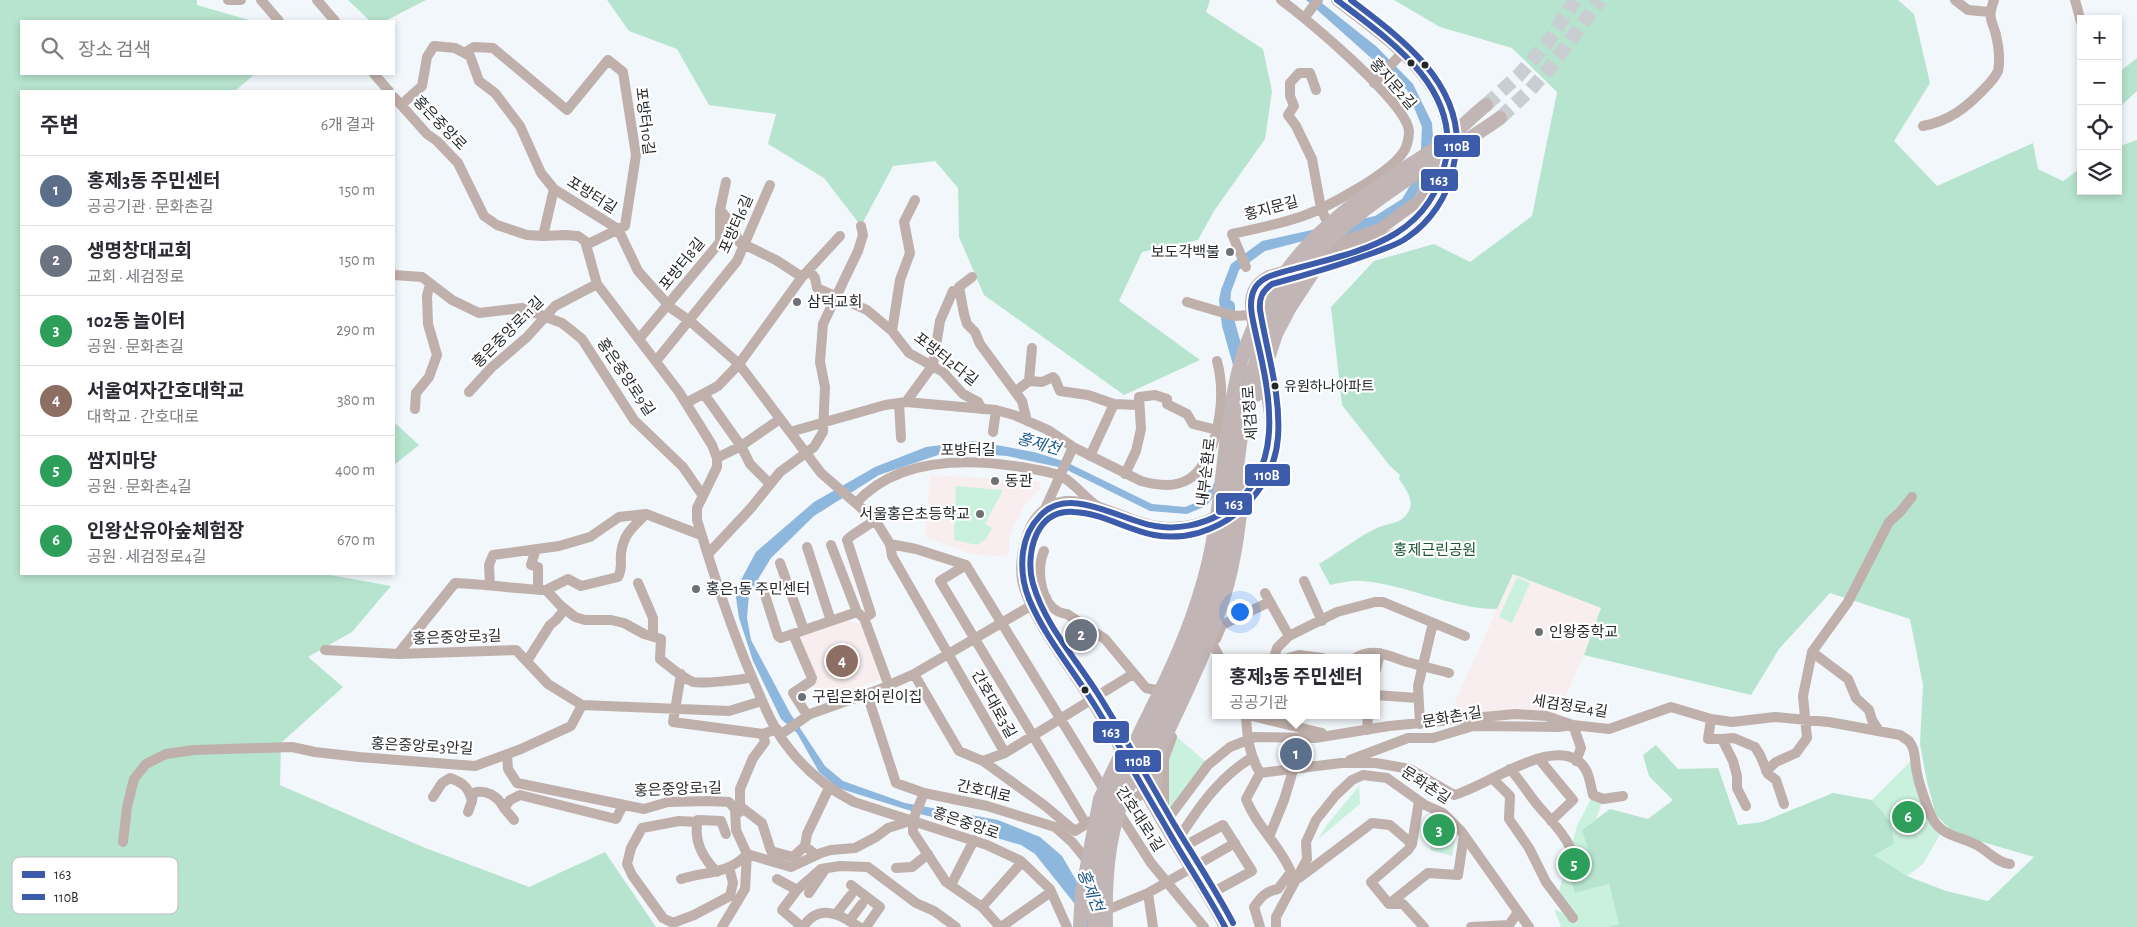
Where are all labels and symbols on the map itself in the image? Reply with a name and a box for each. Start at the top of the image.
street label: 홍지문2길 [1367,55,1419,113]
unlabelled marker [1406,58,1416,68]
unlabelled marker [1420,60,1430,70]
street label: 포방터10길 [633,86,657,156]
street label: 홍은중앙로 [410,93,470,153]
line badge: 110B [1433,134,1481,158]
text: 110B [1444,140,1470,154]
line badge: 163 [1420,168,1459,192]
street label: 포방터길 [564,174,620,216]
text: 163 [1430,174,1448,188]
street label: 포방터6길 [716,192,756,256]
street label: 홍지문길 [1242,193,1300,223]
street label: 포방터8길 [656,235,708,293]
place label: 보도각백불 [1151,244,1220,260]
marker: 보도각백불 [1224,246,1236,258]
street label: 홍은중앙로11길 [469,293,547,371]
place label: 삼덕교회 [807,294,862,310]
marker: 삼덕교회 [791,296,803,308]
street label: 포방터2다길 [911,329,981,389]
street label: 홍은중앙로9길 [594,335,658,419]
place label: 유원하나아파트 [1284,379,1374,394]
marker: 유원하나아파트 [1270,381,1280,391]
street label: 세검정로 [1240,385,1260,441]
water label: 홍제천 [1015,429,1065,458]
street label: 내부순환로 [1193,437,1218,507]
street label: 포방터길 [940,442,996,458]
line badge: 110B [1244,463,1291,487]
text: 110B [1254,469,1280,483]
place label: 동관 [1005,473,1033,489]
marker: 동관 [989,475,1001,487]
line badge: 163 [1215,492,1253,516]
text: 163 [1225,498,1243,512]
place label: 서울홍은초등학교 [860,505,970,522]
marker: 서울홍은초등학교 [974,508,986,520]
park label: 홍제근린공원 [1394,542,1476,558]
place label: 홍은1동 주민센터 [706,581,810,597]
marker: 홍은1동 주민센터 [690,583,702,595]
your location [1227,599,1253,625]
pin: 2 [1065,616,1097,654]
place label: 인왕중학교 [1549,623,1618,640]
marker: 인왕중학교 [1533,626,1545,638]
street label: 홍은중앙로3길 [412,627,502,647]
pin: 4 [826,642,858,680]
street label: 간호대로3길 [969,667,1019,741]
unlabelled marker [1080,685,1090,695]
place label: 구립은화어린이집 [812,689,922,705]
marker: 구립은화어린이집 [796,691,808,703]
street label: 세검정로4길 [1531,692,1609,720]
street label: 문화촌1길 [1421,704,1483,730]
line badge: 163 [1092,720,1130,744]
text: 163 [1102,726,1120,740]
street label: 홍은중앙로3안길 [370,735,474,757]
pin: 1 [1280,735,1312,773]
line badge: 110B [1114,749,1162,773]
text: 110B [1125,755,1151,769]
street label: 문화촌길 [1398,763,1454,807]
street label: 간호대로 [955,777,1013,805]
street label: 홍은중앙로1길 [634,779,722,799]
street label: 간호대로1길 [1113,784,1167,854]
pin: 6 [1892,798,1924,836]
street label: 홍은중앙로 [931,804,1001,842]
pin: 3 [1423,811,1455,849]
pin: 5 [1558,845,1590,883]
legend [12,857,178,914]
water label: 홍제천 [1074,867,1108,916]
text: 163 [54,868,71,882]
text: 110B [54,891,79,905]

